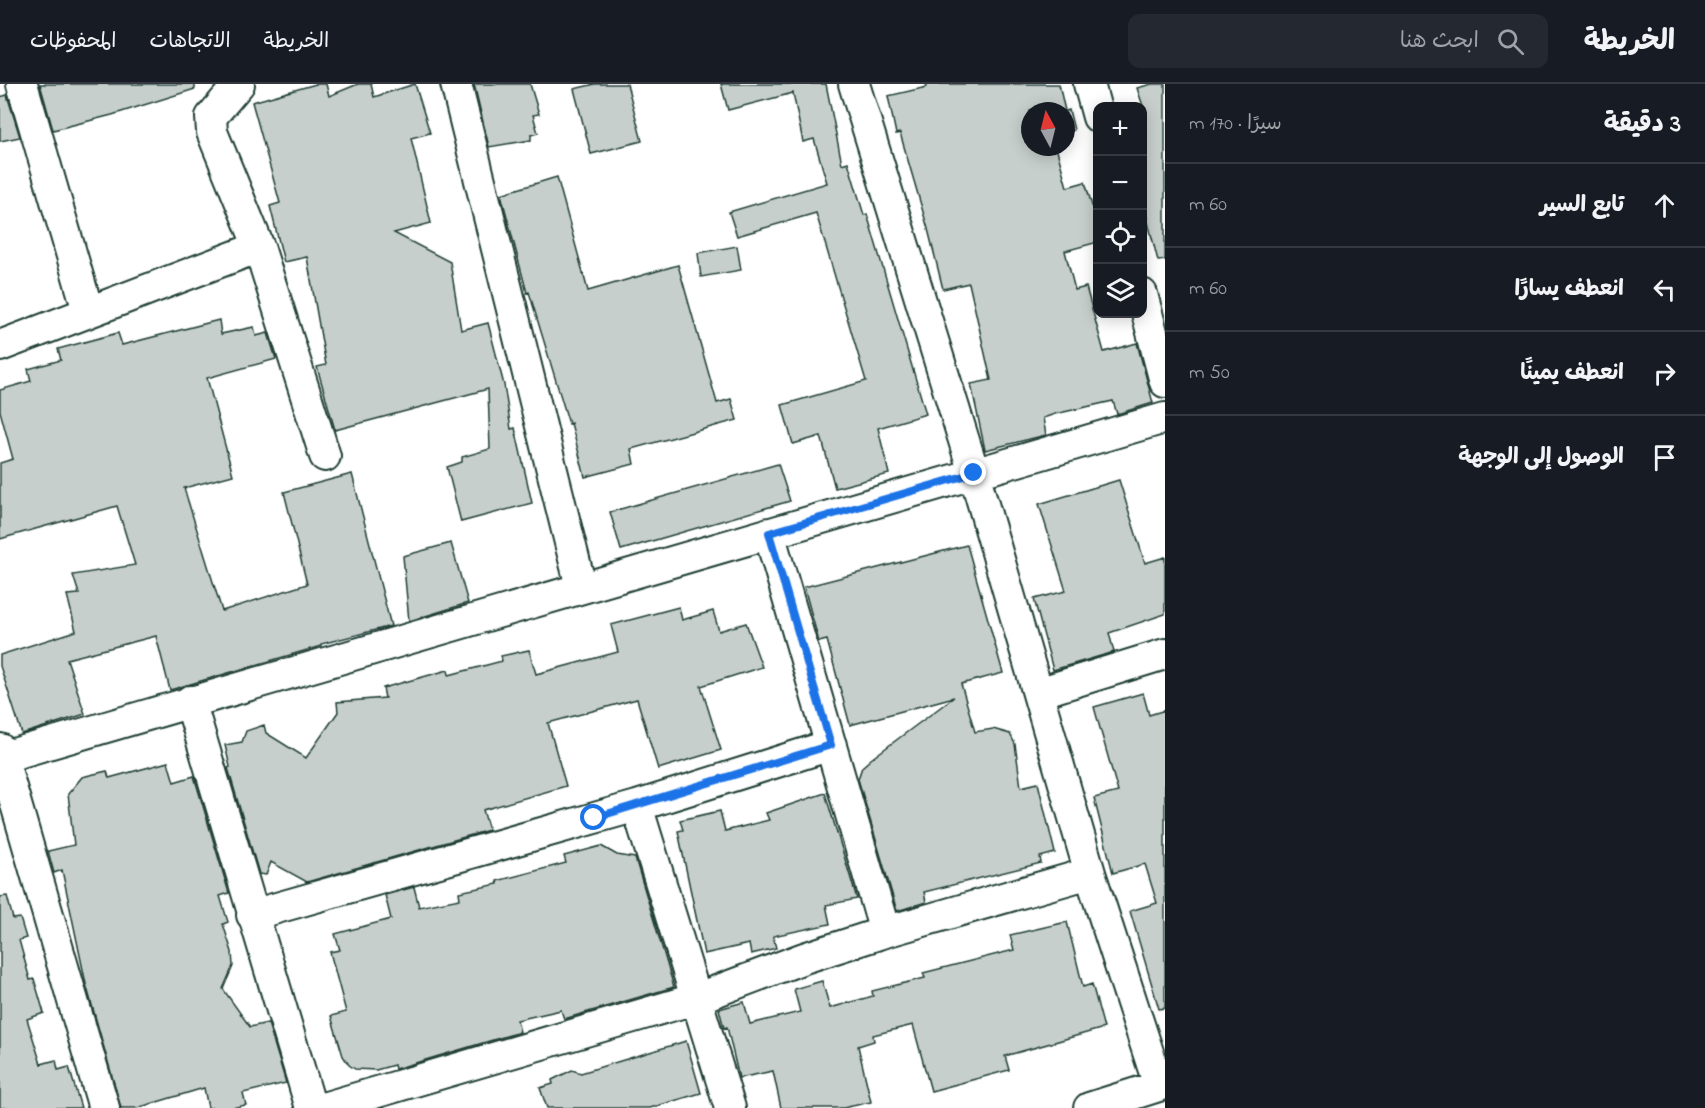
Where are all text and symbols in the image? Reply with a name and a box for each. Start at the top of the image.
search box [1128,14,1548,68]
text: الخريطة [1584,22,1675,63]
icon: search [1494,25,1527,58]
text: ابحث هنا [1400,26,1479,58]
text: المحفوظات [30,27,116,57]
text: الاتجاهات [149,27,231,57]
text: الخريطة [264,27,329,57]
north arrow [1021,102,1075,156]
map controls [1093,102,1147,318]
button: + [1093,102,1147,156]
text: 3 دقيقة [1604,106,1681,144]
text: سيرًا · 170 m [1189,110,1282,139]
button: − [1093,156,1147,210]
icon: ahead [1648,189,1681,222]
text: تابع السير [1540,190,1624,222]
text: 60 m [1189,191,1227,220]
button: locate [1093,210,1147,264]
button: layers [1093,264,1147,318]
icon: left [1648,273,1681,306]
text: انعطف يسارًا [1515,274,1624,306]
text: 60 m [1189,275,1227,304]
icon: right [1648,357,1681,390]
text: انعطف يمينًا [1520,358,1624,390]
text: 50 m [1189,359,1230,388]
icon: arrive [1648,441,1681,474]
text: الوصول إلى الوجهة [1458,442,1624,474]
route end [960,459,986,485]
route start [580,804,606,830]

